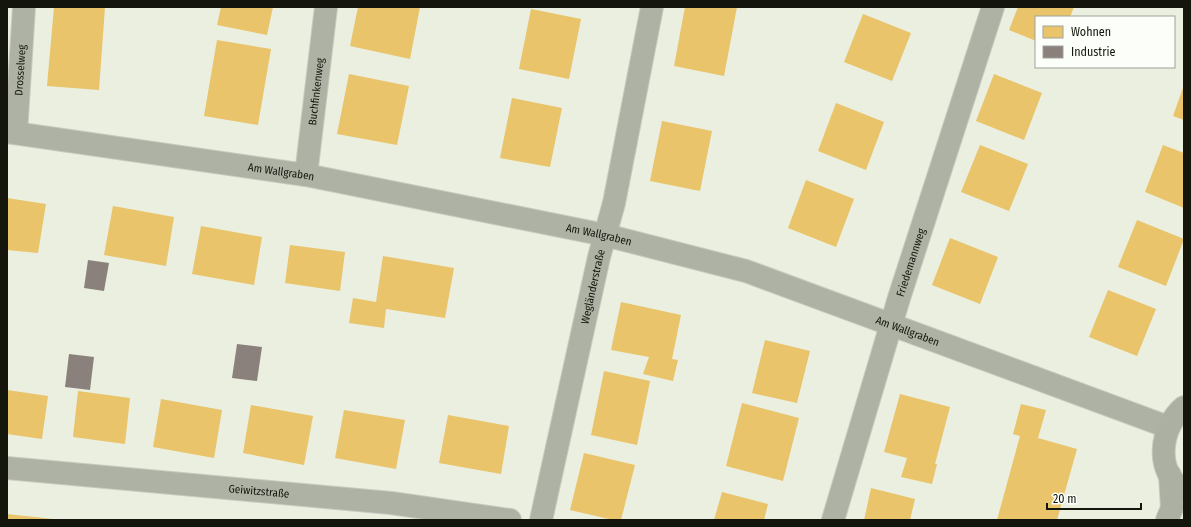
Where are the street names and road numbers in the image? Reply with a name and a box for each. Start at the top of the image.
street label: Drosselweg [12,43,29,96]
street label: Buchfinkenweg [306,56,327,126]
street label: Am Wallgraben [247,161,315,184]
street label: Am Wallgraben [565,221,633,249]
street label: Friedemannweg [894,226,928,298]
street label: Wegländerstraße [578,248,608,325]
street label: Am Wallgraben [874,314,941,349]
street label: Geiwitzstraße [228,482,290,501]

